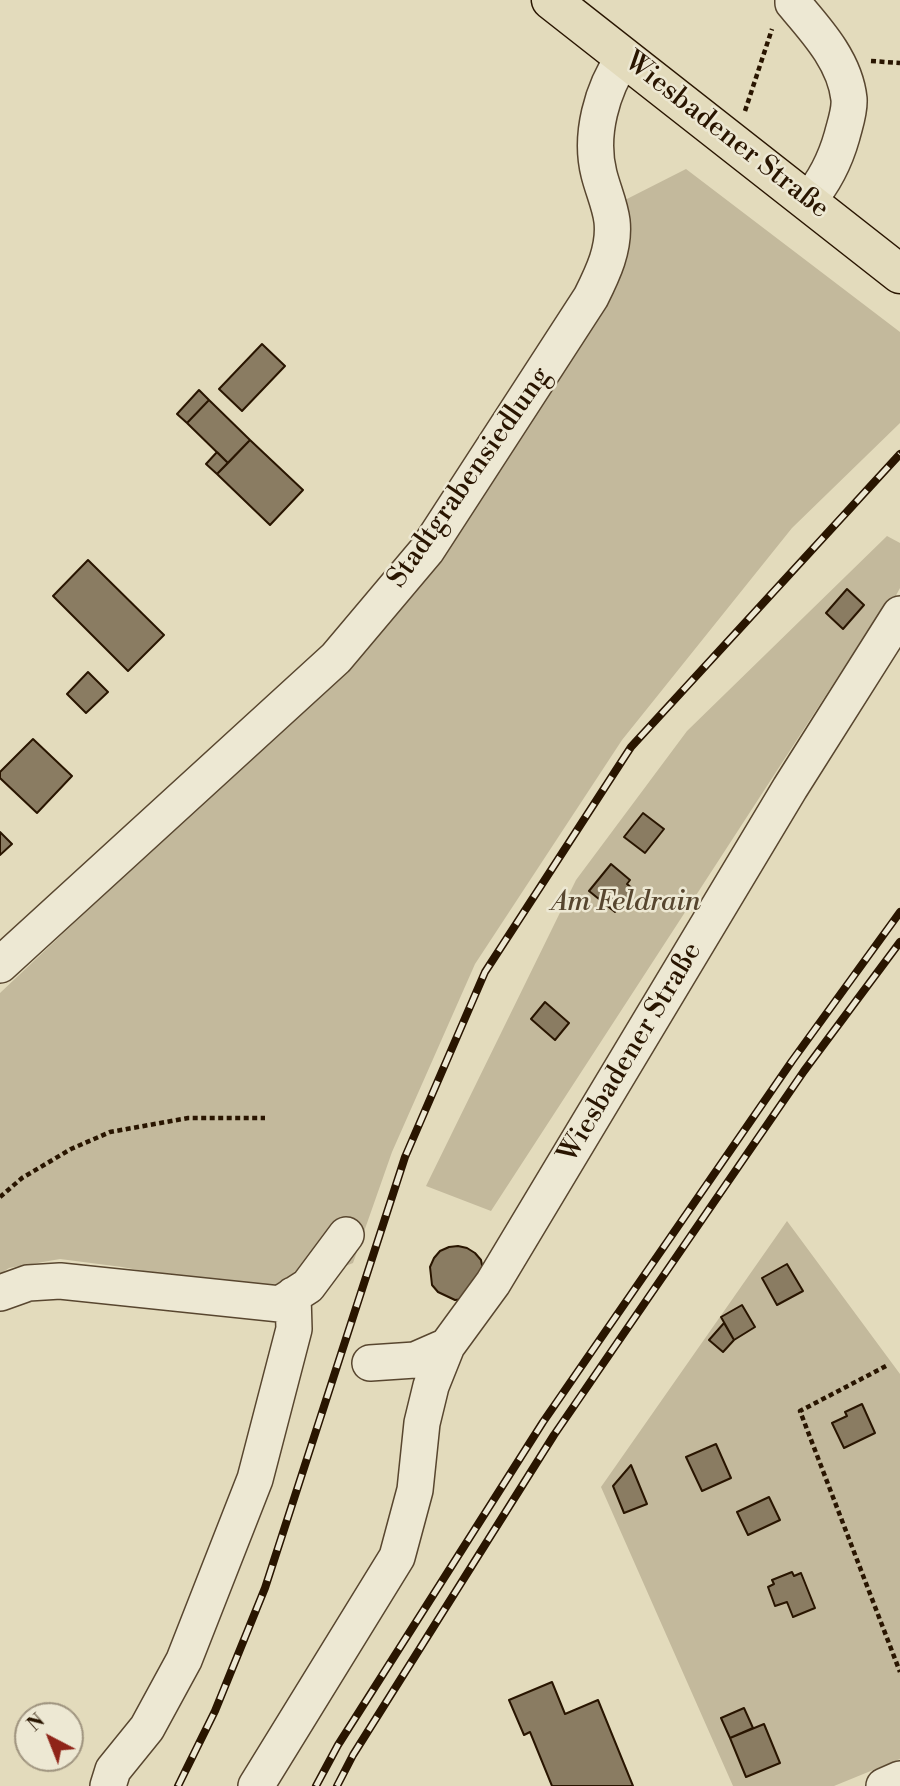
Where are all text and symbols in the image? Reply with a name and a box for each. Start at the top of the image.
street label: Wiesbadener Straße [617,46,835,226]
street label: Stadtgrabensiedlung [381,361,559,595]
park label: Am Feldrain [551,886,701,920]
street label: Wiesbadener Straße [552,937,710,1169]
north arrow [14,1702,84,1772]
text: N [23,1709,50,1737]

